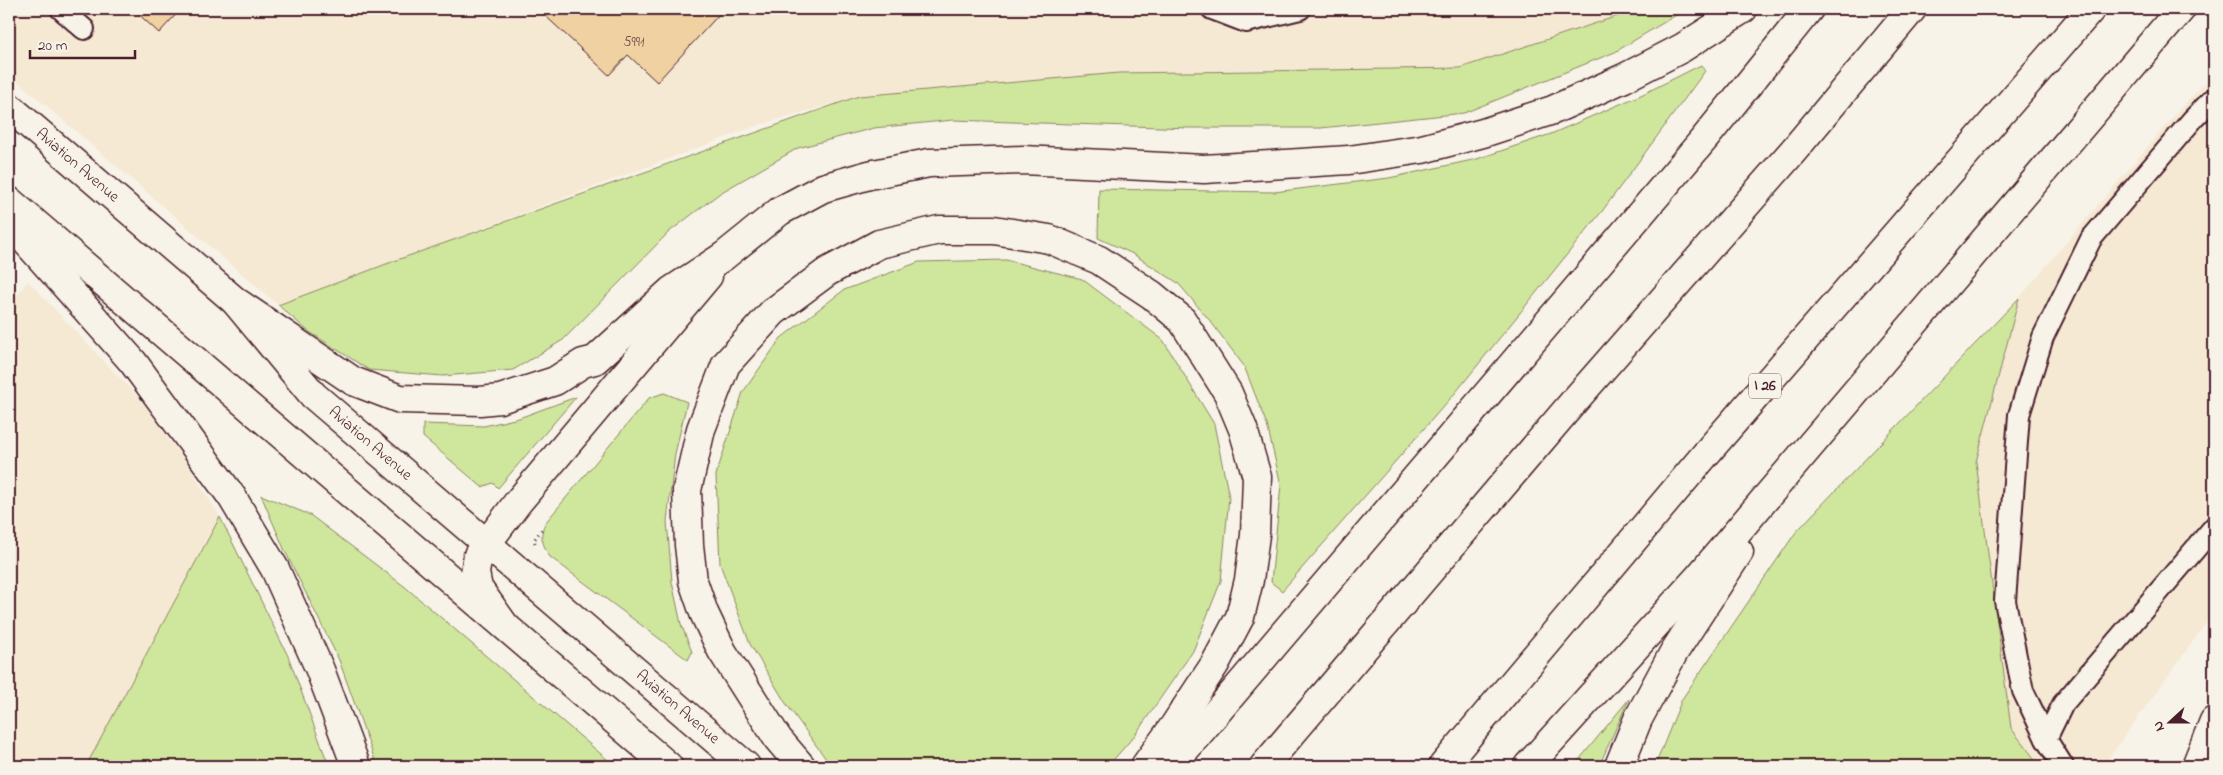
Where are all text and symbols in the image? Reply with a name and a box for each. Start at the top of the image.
scale bar [30,28,135,60]
house number: 5991 [624,32,645,53]
text: 20 m [38,35,68,57]
street label: Aviation Avenue [30,123,125,209]
road number: I 26 [1749,374,1781,398]
street label: Aviation Avenue [323,401,418,487]
street label: Aviation Avenue [630,664,725,751]
north arrow [2146,698,2196,748]
text: N [2148,718,2171,734]

